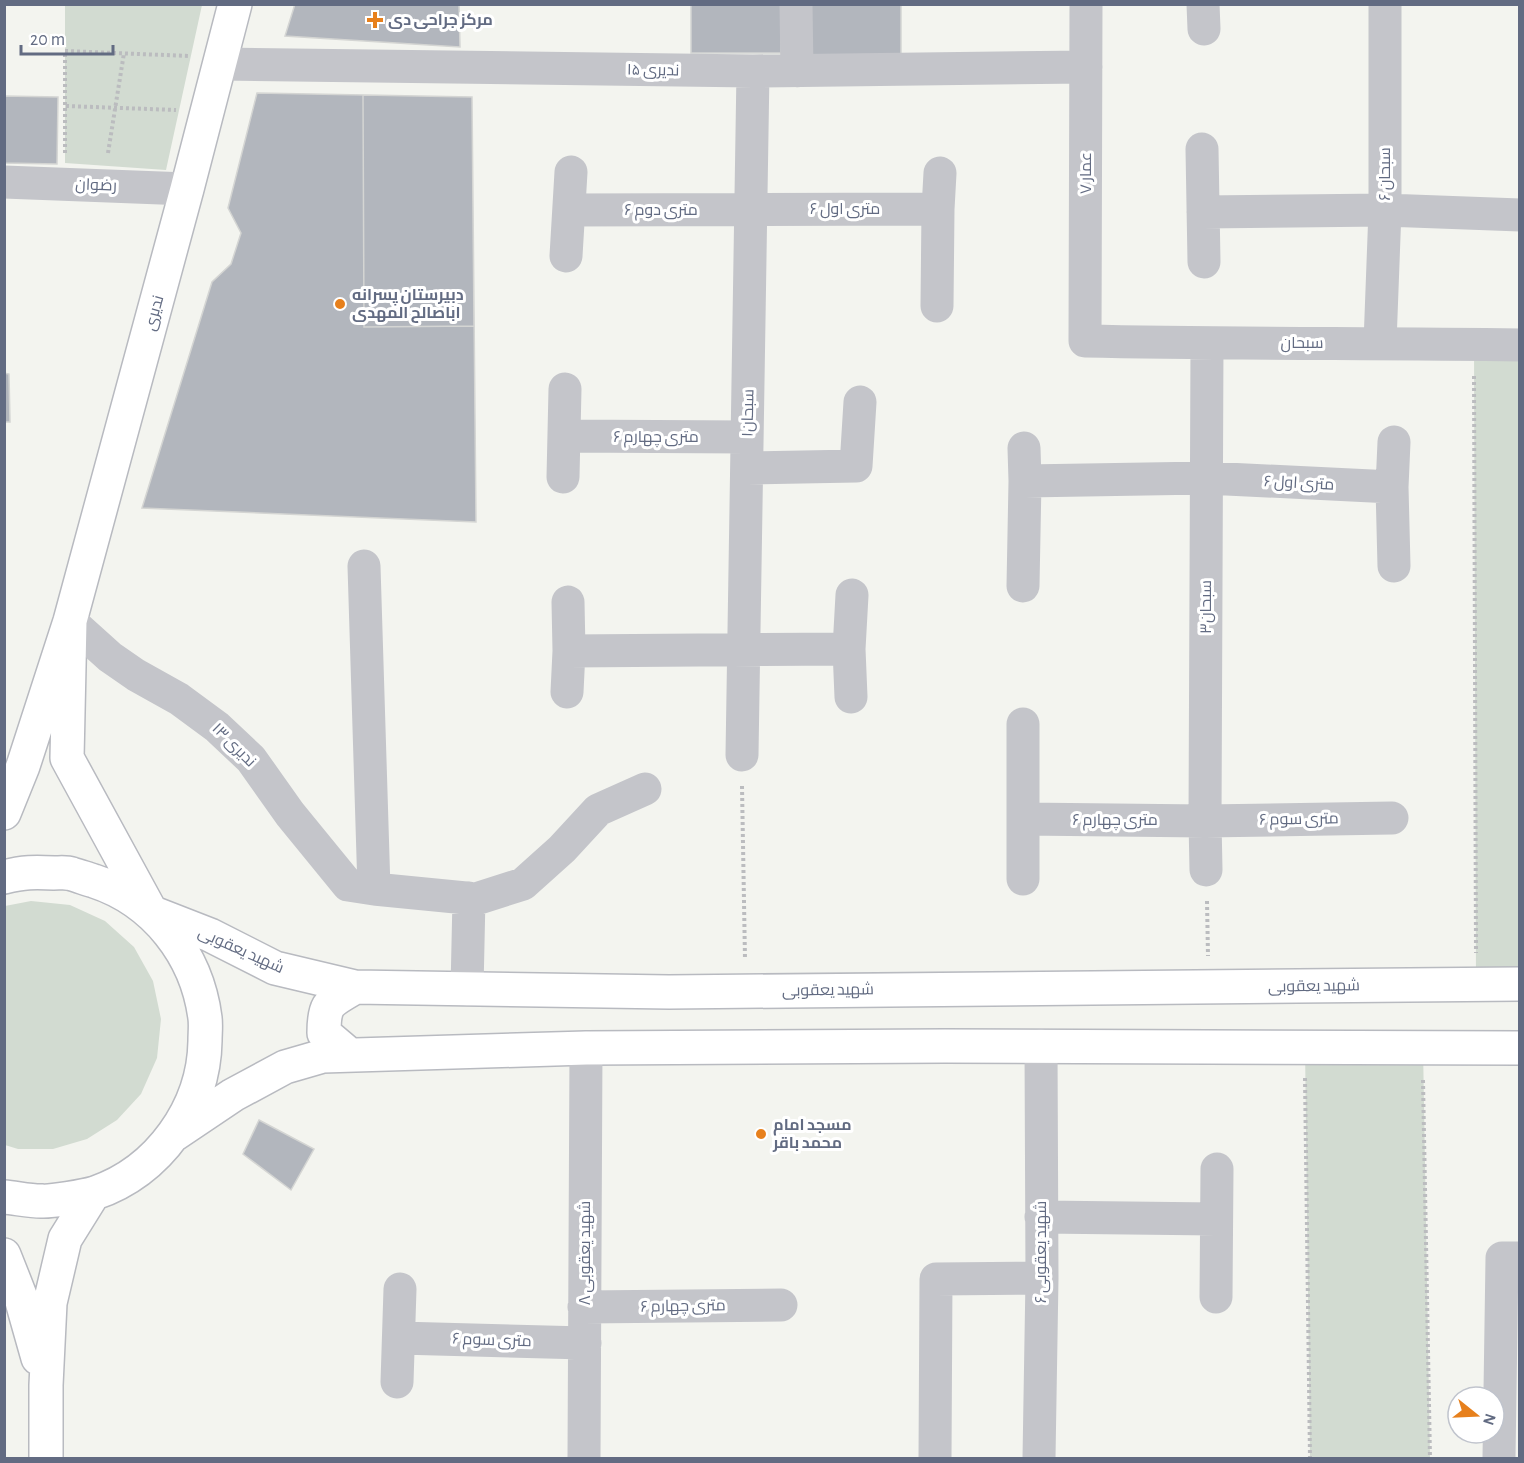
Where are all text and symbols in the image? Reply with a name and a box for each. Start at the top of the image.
marker: مرکز جراحی دی [366,11,384,29]
place label: مرکز جراحی دی [388,12,493,29]
scale bar [21,18,112,56]
text: 20 m [30,31,65,49]
street label: ندیری ۱۵ [627,62,679,80]
street label: سبحان ۶ [1377,147,1395,201]
street label: عمار ۷ [1078,152,1095,194]
street label: رضوان [75,176,117,196]
street label: ۶ متری اول [810,201,880,219]
street label: ۶ متری دوم [624,202,698,221]
place label: دبیرستان پسرانه اباصالح المهدی [352,287,464,323]
street label: ندیری [142,293,168,333]
marker: دبیرستان پسرانه اباصالح المهدی [333,297,347,311]
street label: سبحان [1281,335,1323,353]
street label: سبحان۱ [740,389,758,437]
street label: ۶ متری چهارم [613,429,699,448]
street label: ۶ متری اول [1263,473,1335,495]
street label: سبحان۳ [1198,580,1216,634]
street label: ندیری ۱۳ [208,720,259,771]
street label: ۶ متری سوم [1259,810,1339,831]
street label: ۶ متری چهارم [1072,812,1158,831]
street label: شهید یعقوبی [195,923,287,978]
street label: شهید یعقوبی [1268,976,1360,997]
street label: شهید یعقوبی [782,980,874,1001]
place label: مسجد امام محمد باقر [772,1117,852,1152]
marker: مسجد امام محمد باقر [754,1127,768,1141]
street label: شهید یعقوبی ۸ [576,1201,595,1305]
street label: شهید یعقوبی ۶ [1032,1201,1051,1303]
street label: ۶ متری چهارم [640,1297,726,1318]
street label: ۶ متری سوم [452,1331,532,1352]
north arrow [1446,1385,1506,1445]
text: N [1480,1412,1499,1427]

